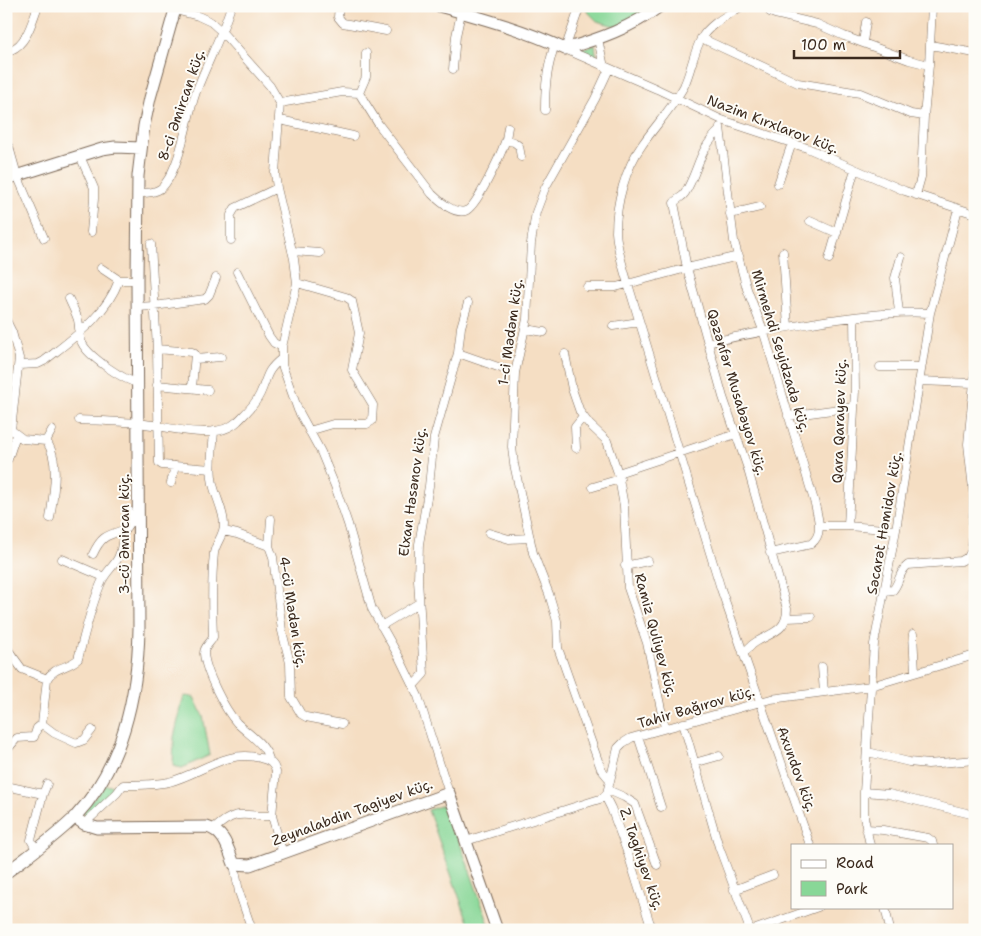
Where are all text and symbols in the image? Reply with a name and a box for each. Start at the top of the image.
scale bar [794,28,900,60]
text: 100 m [801,35,846,55]
street label: 8-ci Əmircan küç. [154,47,208,163]
street label: Nazim Kırxlarov küç. [705,91,841,157]
street label: Mirmehdi Seyidzadə küç. [748,268,814,434]
street label: 1-ci Mədəm küç. [494,278,526,386]
street label: Qəzənfər Musabəyov küç. [703,307,771,477]
street label: Qara Qarayev küç. [828,358,850,484]
street label: Elxan Həsənov küç. [394,426,430,558]
street label: Səcarət Həmidov küç. [863,450,905,596]
street label: 3-cü Əmircan küç. [115,474,133,594]
street label: 4-cü Mədən küç. [275,555,311,669]
street label: Ramiz Quliyev küç. [631,571,681,699]
street label: Tahir Bağırov küç. [635,682,757,732]
street label: Axundov küç. [773,724,821,814]
street label: Zeynalabdin Tagiyev küç. [269,775,435,849]
street label: Z. Taghiyev küç. [616,805,668,913]
legend [791,844,954,908]
text: Road [836,853,874,873]
text: Park [836,879,868,899]

